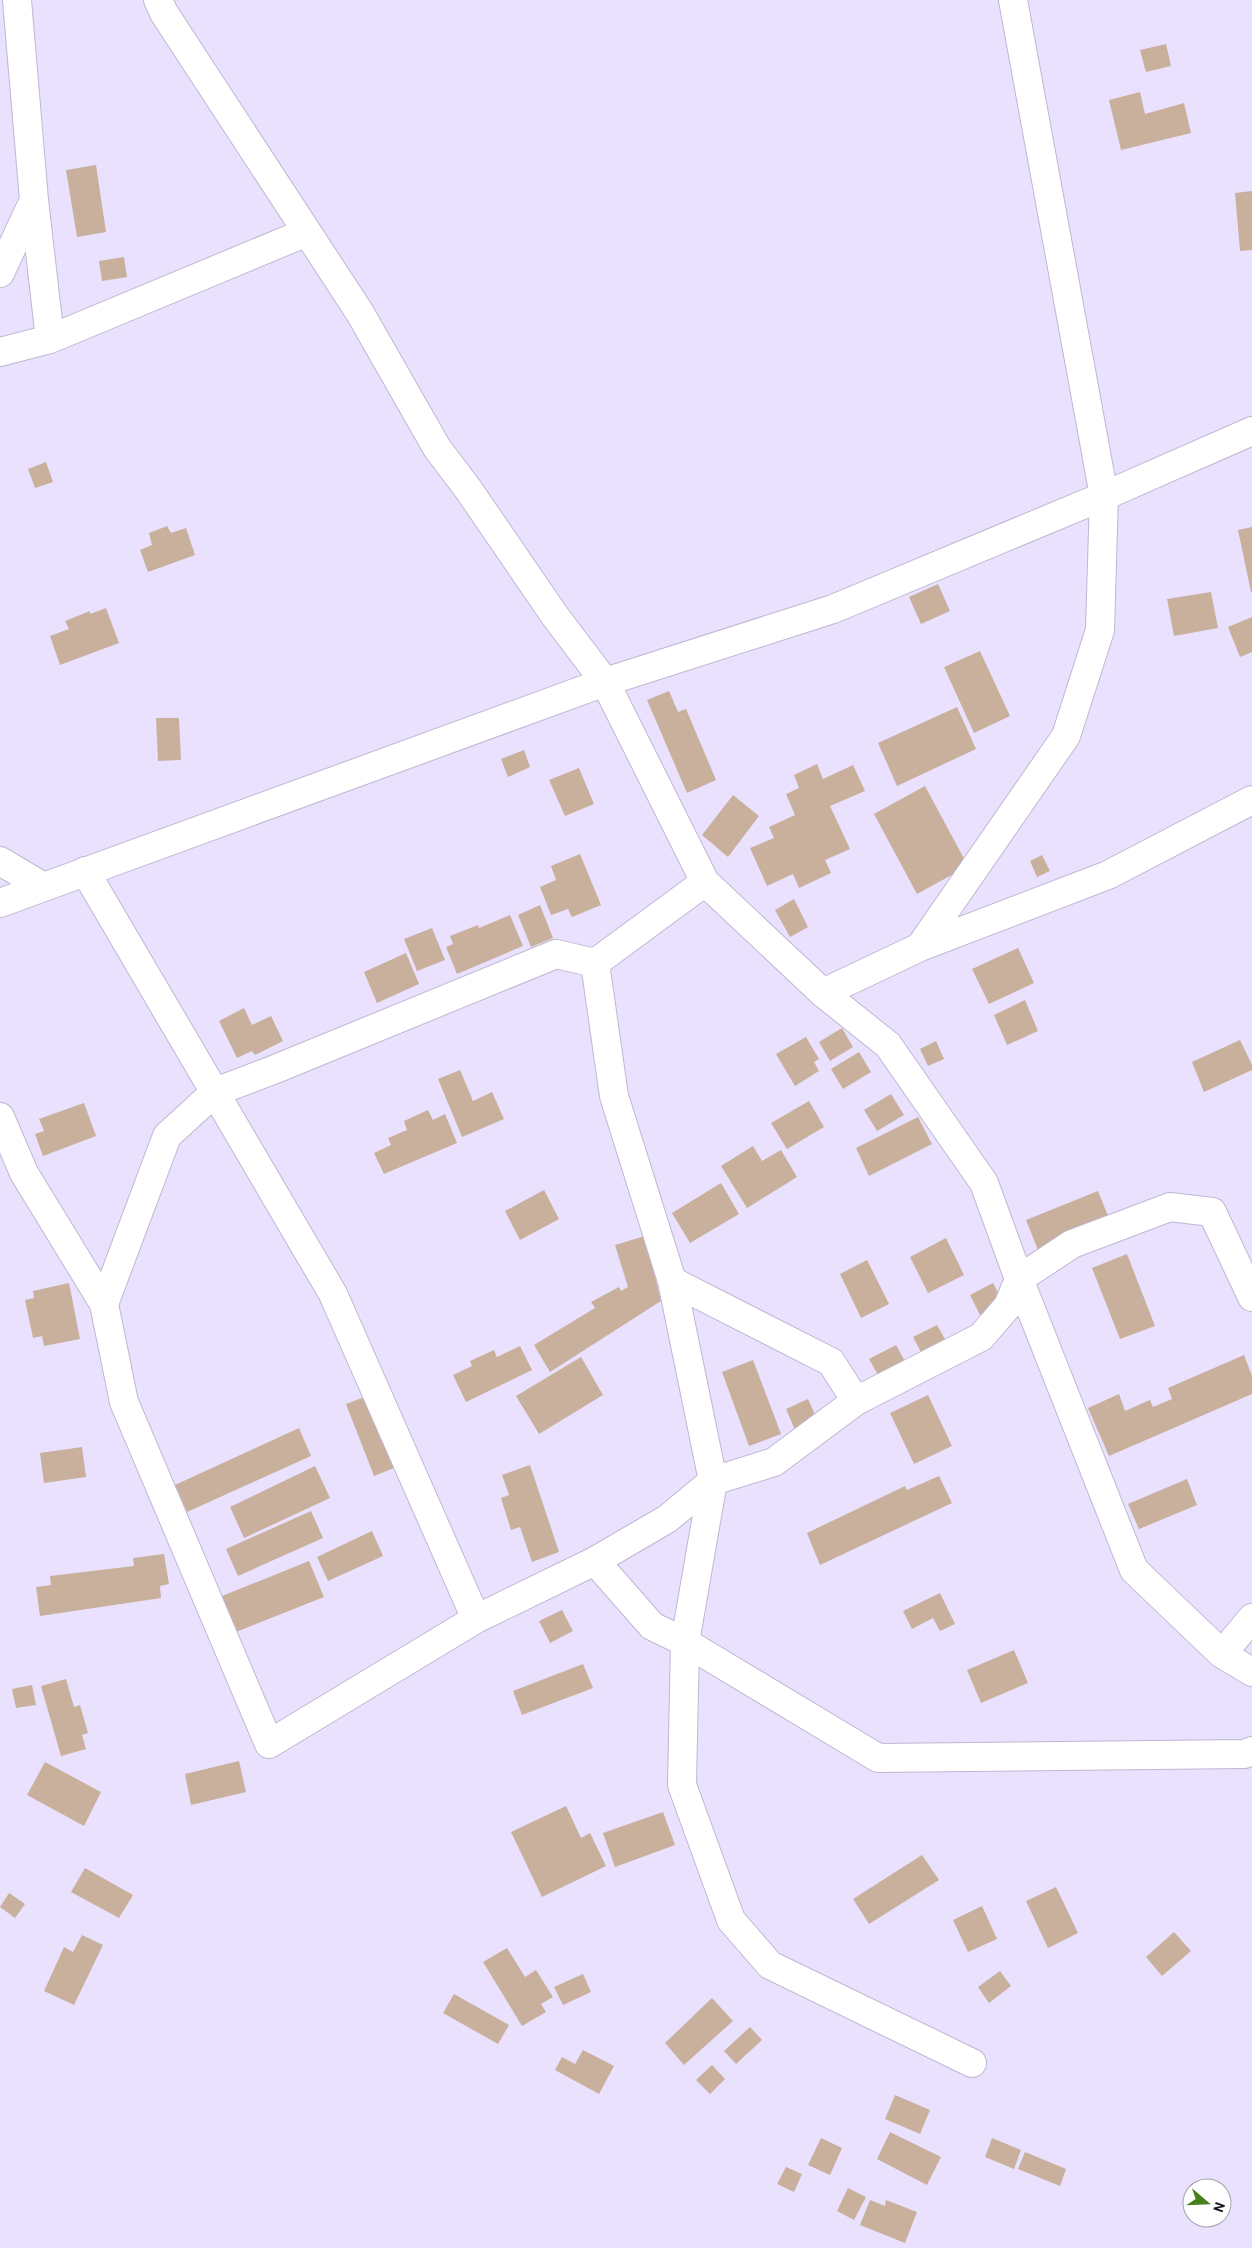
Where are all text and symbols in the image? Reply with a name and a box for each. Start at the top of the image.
north arrow [1182,2178,1232,2228]
text: N [1210,2200,1229,2215]

